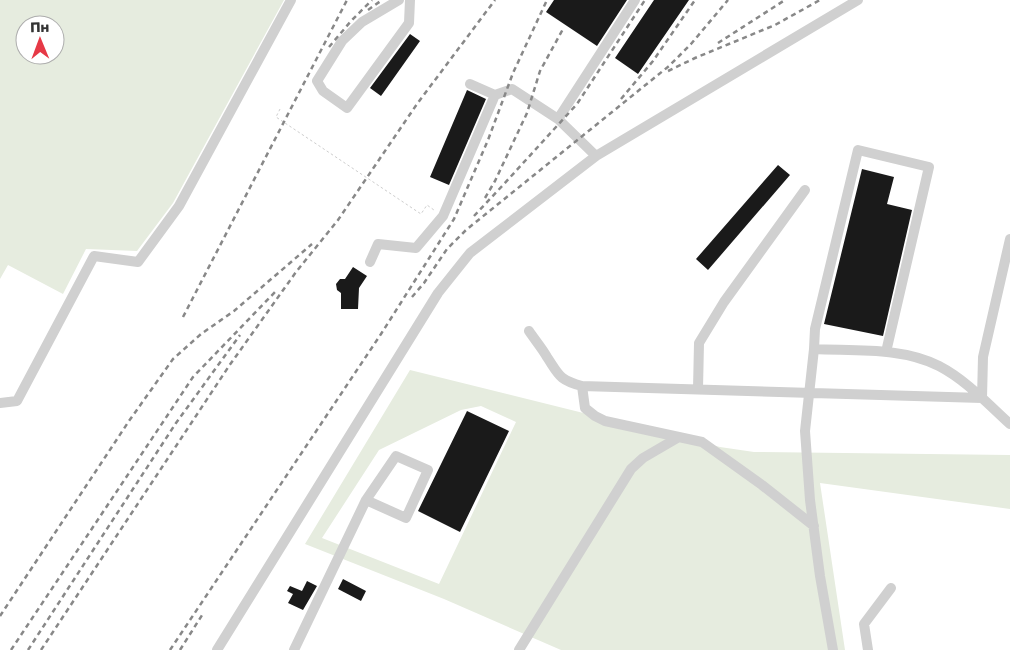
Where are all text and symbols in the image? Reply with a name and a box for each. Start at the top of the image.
north arrow [15,15,65,65]
text: Пн [30,19,50,36]

